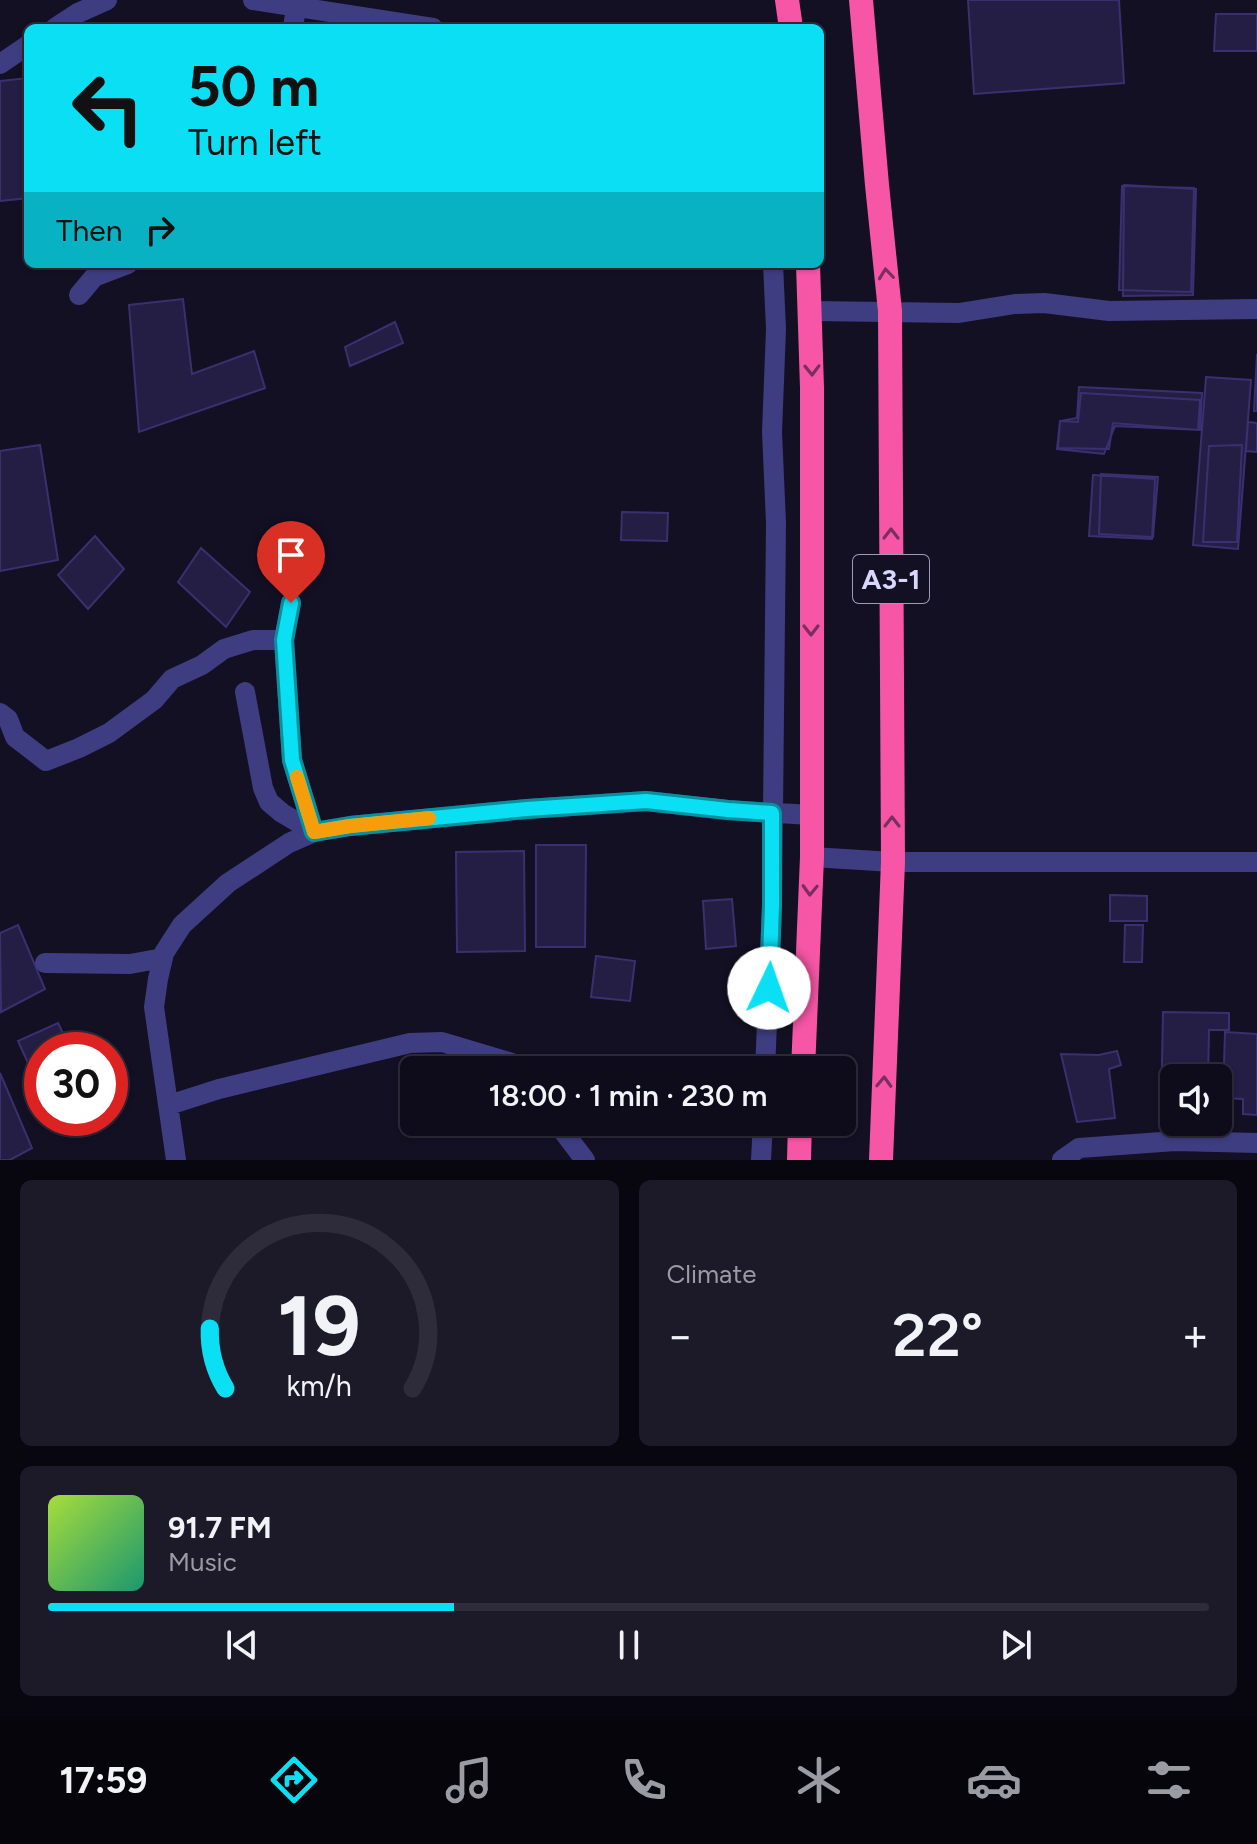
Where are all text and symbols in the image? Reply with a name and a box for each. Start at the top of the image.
text: 50 m [188,53,319,120]
icon: left [56,56,160,160]
text: Turn left [188,121,322,164]
icon: right [138,208,182,252]
text: Then [56,212,122,249]
one-way arrow [878,268,895,281]
one-way arrow [803,364,820,377]
pin [257,521,325,603]
one-way arrow [882,527,900,540]
icon: arrive [269,533,313,577]
road number: A3-1 [853,555,929,603]
one-way arrow [802,624,820,637]
one-way arrow [884,815,901,828]
one-way arrow [802,884,819,897]
position arrow [727,946,811,1030]
speed limit sign: 30 [24,1032,128,1136]
map controls [1160,1064,1232,1136]
button: sound [1160,1064,1232,1136]
one-way arrow [875,1075,892,1088]
text: 18:00 · 1 min · 230 m [489,1077,767,1114]
text: Climate [667,1258,756,1290]
text: 19 [278,1276,361,1376]
text: 22° [892,1299,983,1371]
text: − [667,1309,694,1362]
text: + [1182,1309,1209,1362]
text: km/h [287,1369,352,1403]
text: 91.7 FM [168,1509,272,1546]
text: Music [168,1546,237,1578]
icon: previous [220,1623,264,1667]
icon: pause [607,1623,651,1667]
icon: next [994,1623,1038,1667]
icon: directions [266,1752,322,1808]
icon: music [441,1752,497,1808]
icon: phone [616,1752,672,1808]
icon: climate [791,1752,847,1808]
icon: car [966,1752,1022,1808]
icon: filters [1141,1752,1197,1808]
text: 17:59 [60,1759,147,1802]

